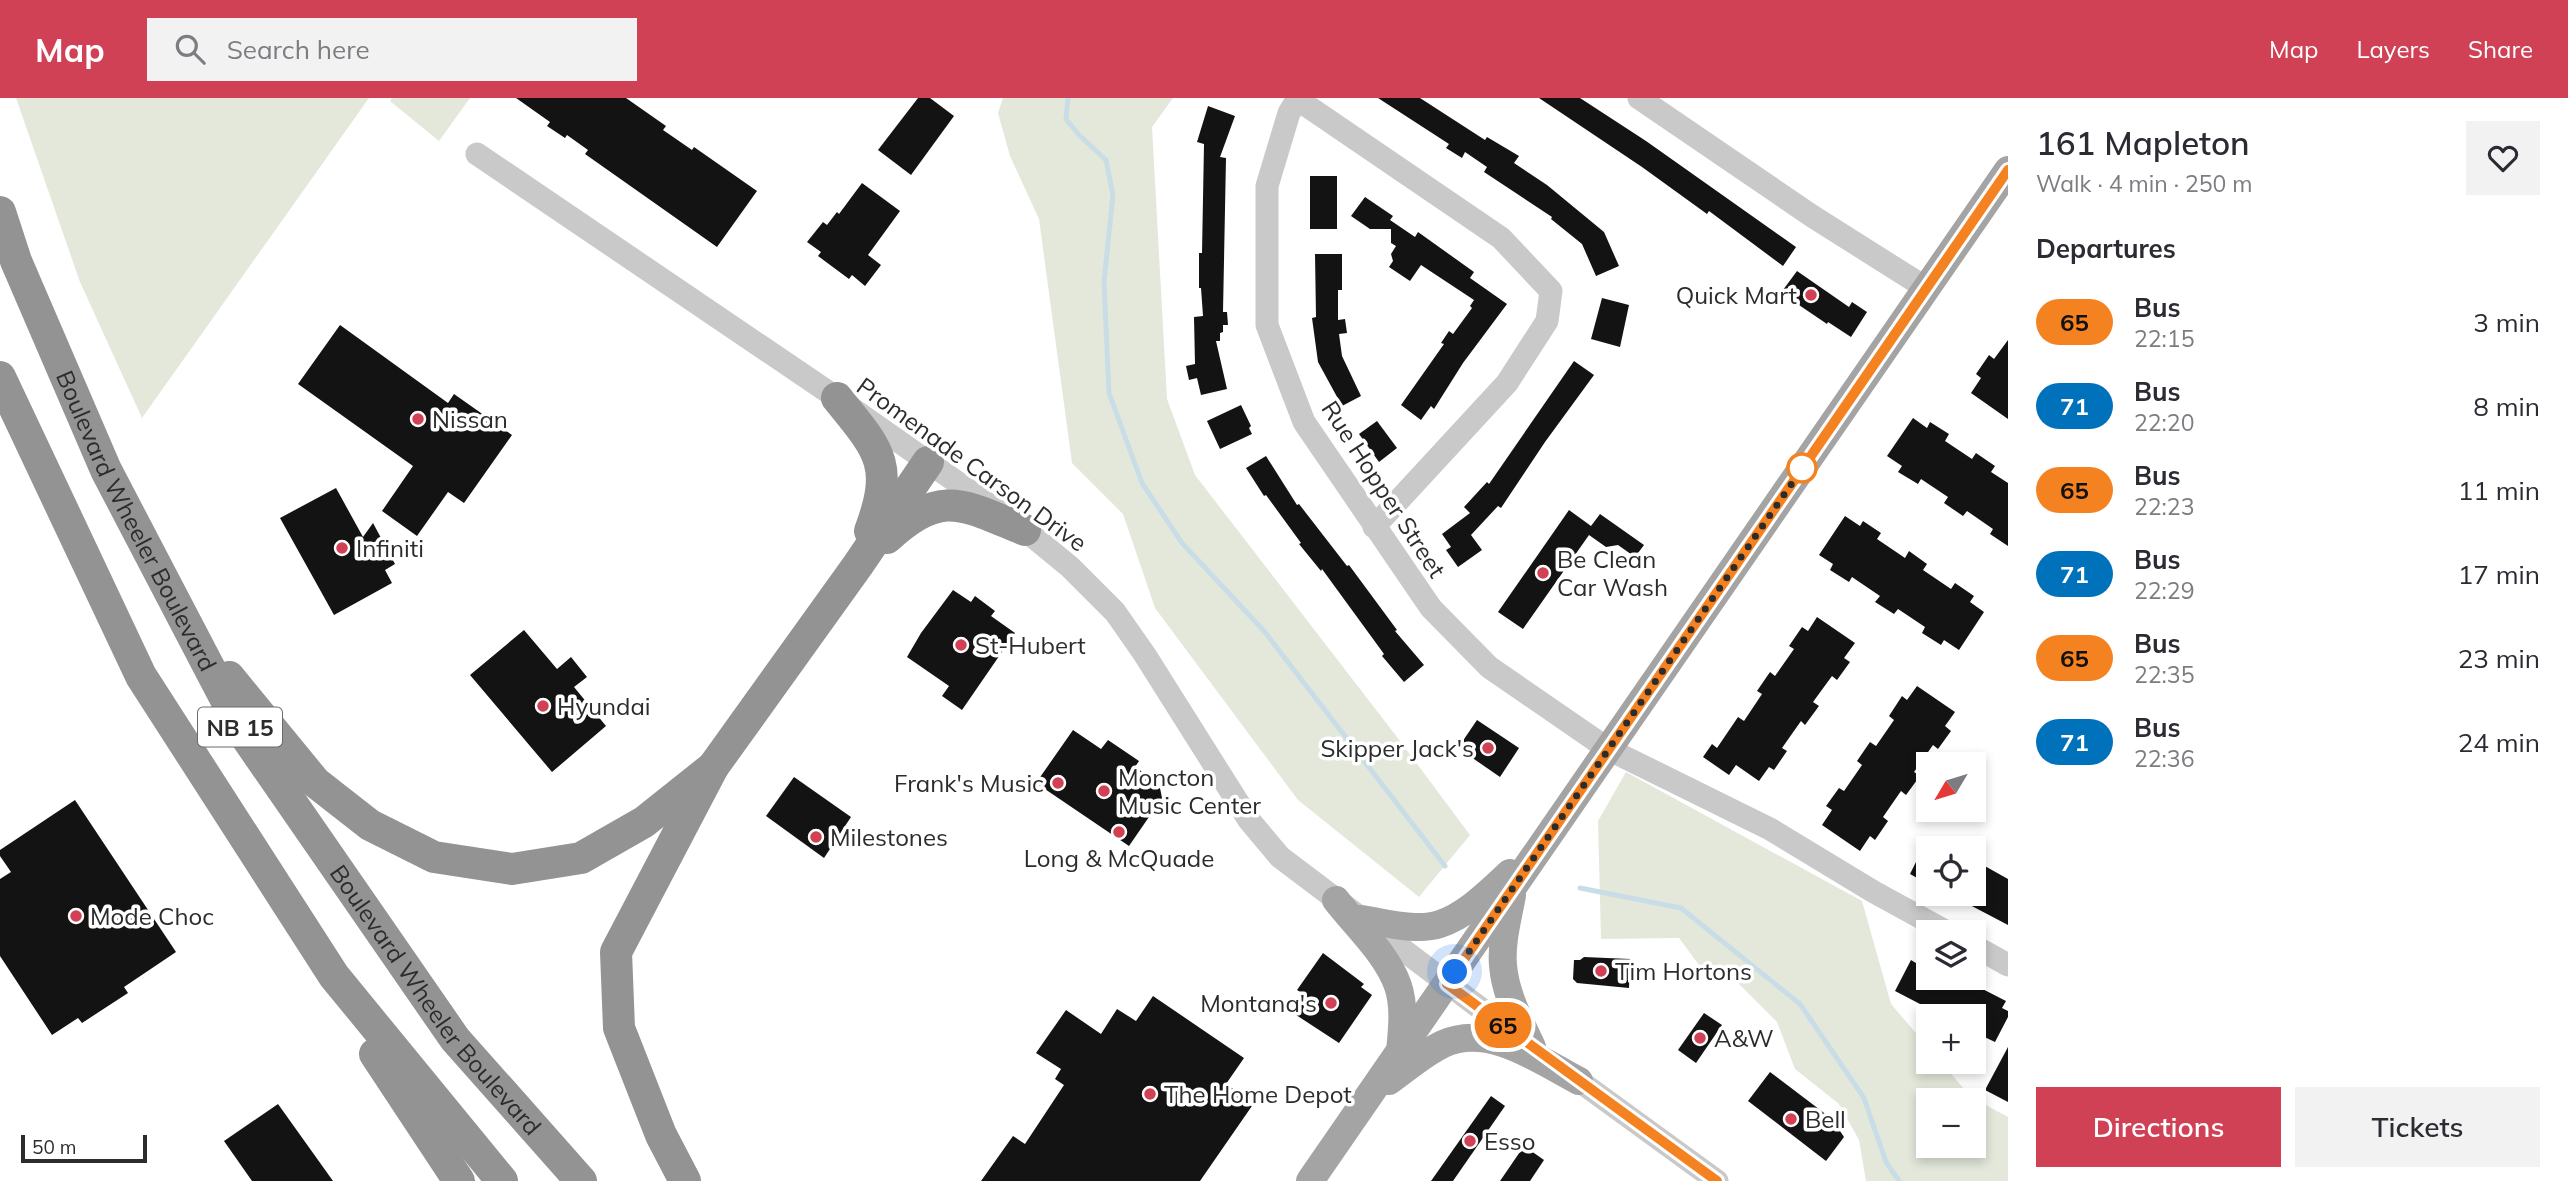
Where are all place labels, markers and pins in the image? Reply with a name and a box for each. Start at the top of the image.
place label: Quick Mart [1676,280,1797,310]
marker: Quick Mart [1803,287,1819,303]
place label: Nissan [432,404,508,434]
marker: Nissan [410,411,426,427]
unlabelled marker [1787,453,1817,483]
place label: Infiniti [356,533,424,563]
marker: Infiniti [334,540,350,556]
place label: Be Clean Car Wash [1557,544,1668,602]
marker: Be Clean Car Wash [1535,565,1551,581]
place label: St-Hubert [975,630,1086,660]
marker: St-Hubert [953,637,969,653]
place label: Hyundai [557,691,651,721]
marker: Hyundai [535,698,551,714]
place label: Skipper Jack's [1320,733,1474,763]
marker: Skipper Jack's [1480,740,1496,756]
place label: Moncton Music Center [1118,762,1261,820]
place label: Frank's Music [894,768,1044,798]
marker: Frank's Music [1050,775,1066,791]
marker: Moncton Music Center [1096,783,1112,799]
place label: Milestones [830,822,948,852]
marker: Long & McQuade [1111,824,1127,840]
marker: Milestones [808,829,824,845]
place label: Long & McQuade [1024,843,1214,873]
place label: Mode Choc [90,901,214,931]
marker: Mode Choc [68,908,84,924]
place label: Tim Hortons [1615,956,1752,986]
marker: Tim Hortons [1593,963,1609,979]
place label: Montana's [1200,988,1317,1018]
marker: Montana's [1323,995,1339,1011]
place label: A&W [1714,1023,1774,1053]
marker: A&W [1692,1030,1708,1046]
place label: The Home Depot [1164,1079,1352,1109]
marker: The Home Depot [1142,1086,1158,1102]
place label: Bell [1805,1104,1846,1134]
marker: Bell [1783,1111,1799,1127]
place label: Esso [1484,1126,1535,1156]
marker: Esso [1462,1133,1478,1149]

